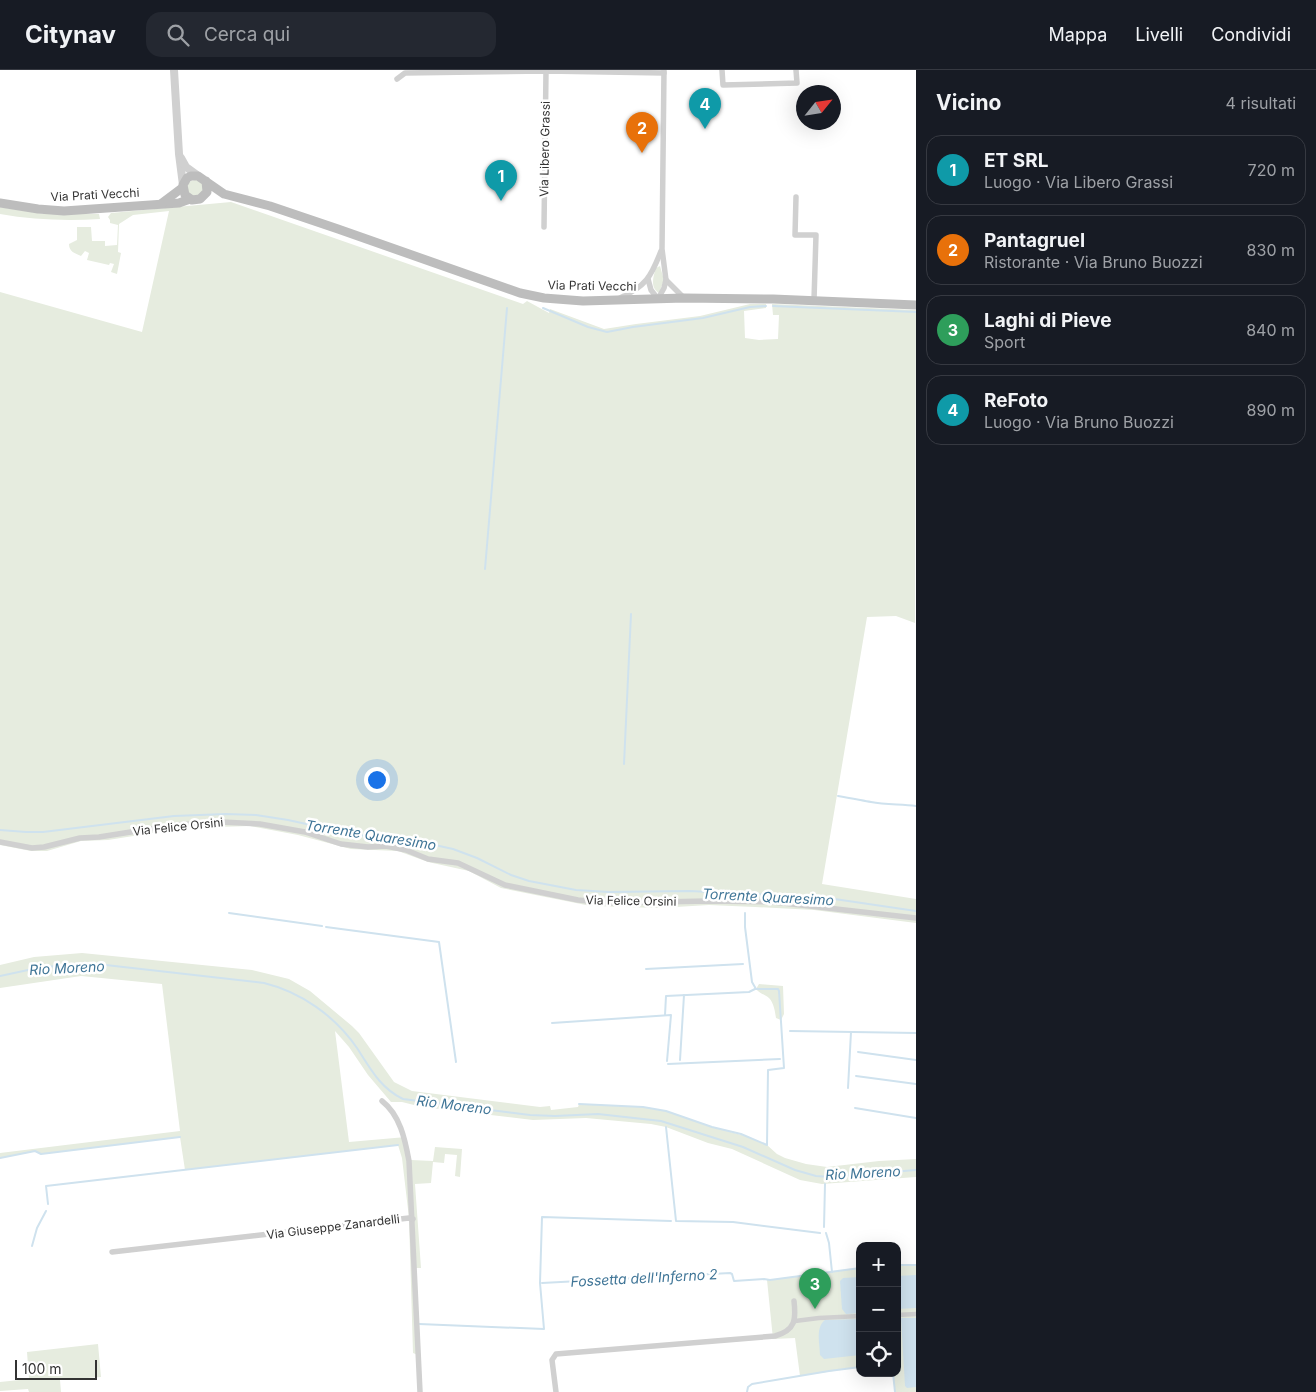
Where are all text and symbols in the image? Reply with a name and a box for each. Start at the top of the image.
search box [146,12,496,57]
text: Citynav [25,20,116,49]
icon: search [164,21,192,49]
text: Cerca qui [204,23,290,46]
text: Mappa [1049,24,1107,45]
text: Livelli [1135,24,1183,45]
text: Condividi [1211,24,1291,45]
north arrow [796,85,841,130]
pin: 4 [689,88,721,129]
text: Vicino [936,90,1001,115]
text: 4 risultati [1226,93,1296,113]
street label: Via Libero Grassi [536,101,553,197]
pin: 2 [626,112,658,153]
text: ET SRL [984,149,1048,172]
pin: 1 [485,160,517,201]
text: 1 [950,160,956,180]
text: 720 m [1248,160,1295,180]
text: Luogo · Via Libero Grassi [984,172,1173,192]
street label: Via Prati Vecchi [50,185,140,204]
text: Pantagruel [984,229,1085,252]
text: 2 [948,240,958,260]
text: 830 m [1247,240,1295,260]
text: Ristorante · Via Bruno Buozzi [984,252,1203,272]
street label: Via Prati Vecchi [547,277,637,294]
text: Laghi di Pieve [984,309,1112,332]
text: 3 [948,320,958,340]
text: 840 m [1246,320,1295,340]
text: Sport [984,332,1025,352]
text: ReFoto [984,389,1048,412]
text: 4 [948,400,958,420]
text: 890 m [1247,400,1295,420]
text: Luogo · Via Bruno Buozzi [984,412,1174,432]
your location [364,767,390,793]
street label: Via Felice Orsini [132,814,224,839]
water label: Torrente Quaresimo [305,816,438,853]
water label: Torrente Quaresimo [702,885,834,908]
street label: Via Felice Orsini [585,892,677,909]
water label: Rio Moreno [29,957,105,978]
water label: Rio Moreno [416,1091,493,1118]
water label: Rio Moreno [825,1162,901,1183]
street label: Via Giuseppe Zanardelli [265,1211,401,1242]
map controls [856,1242,901,1377]
button: + [856,1242,901,1287]
water label: Fossetta dell'Inferno 2 [570,1265,718,1290]
pin: 3 [799,1268,831,1309]
button: − [856,1287,901,1332]
button: locate [856,1332,901,1377]
scale bar [15,1357,98,1380]
text: 100 m [22,1360,62,1377]

